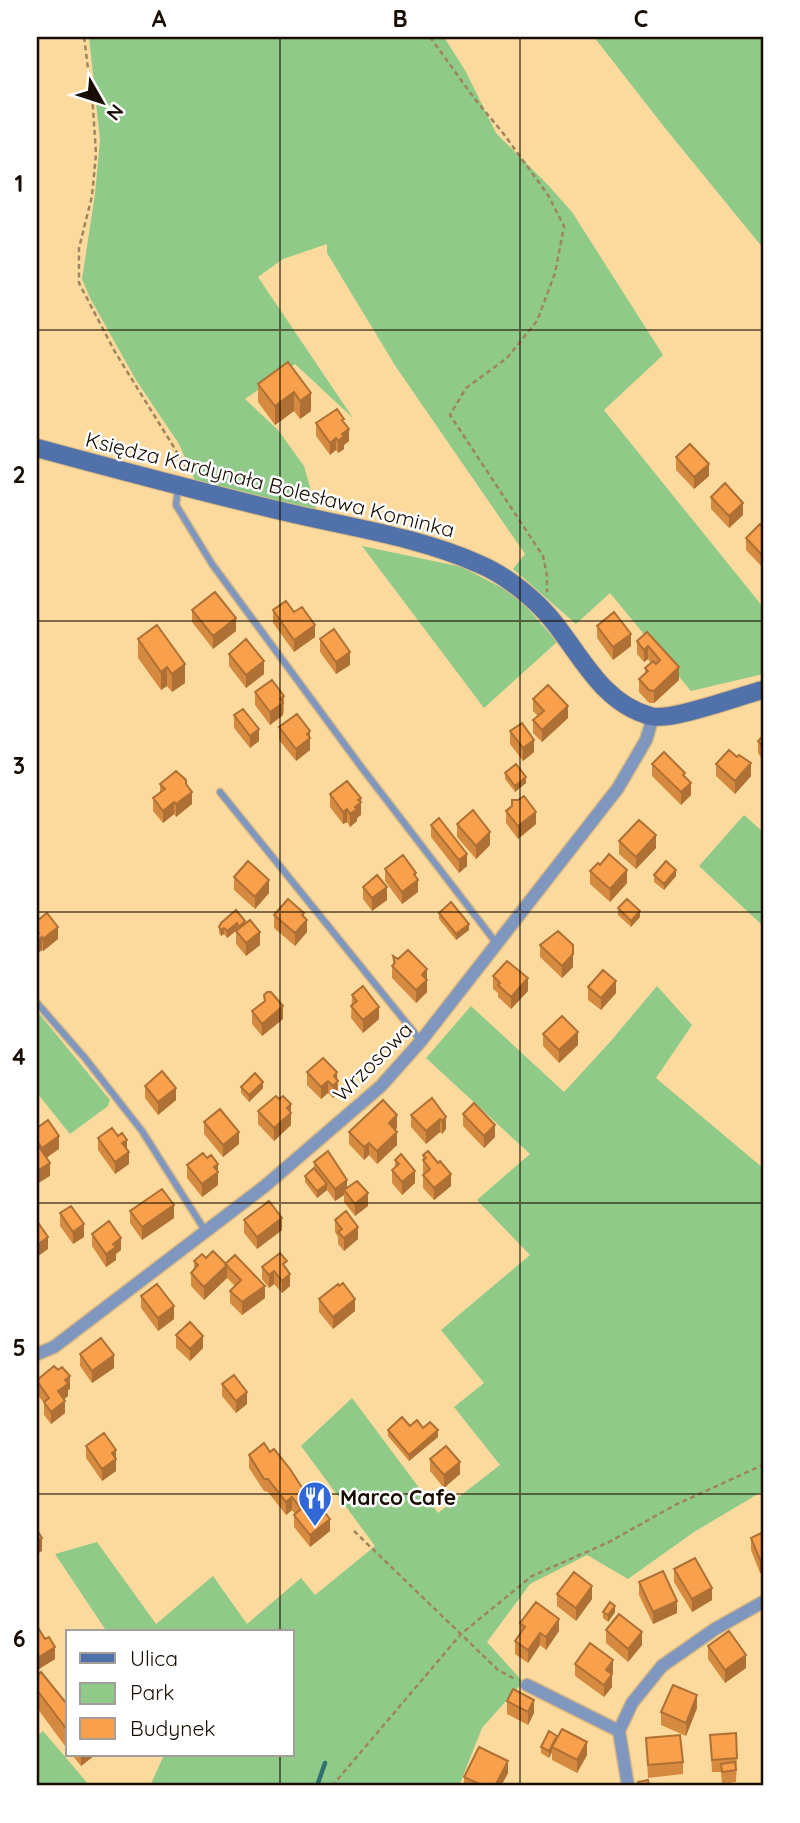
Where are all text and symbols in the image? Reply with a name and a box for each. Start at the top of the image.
text: A [152,4,167,33]
text: B [392,4,408,33]
text: C [634,4,648,33]
north arrow [66,66,136,136]
text: N [101,100,129,126]
text: 1 [15,169,23,198]
street label: Księdza Kardynała Bolesława Kominka [83,426,457,543]
text: 2 [12,460,26,489]
text: 3 [13,751,25,780]
street label: Wrzosowa [327,1016,418,1107]
text: 4 [12,1042,26,1071]
text: 5 [12,1333,26,1362]
restaurant icon: Marco Cafe [296,1479,334,1528]
place label: Marco Cafe [340,1484,456,1510]
text: 6 [13,1624,25,1653]
legend [66,1630,294,1756]
text: Ulica [130,1645,178,1671]
text: Park [130,1679,174,1705]
text: Budynek [130,1715,216,1741]

